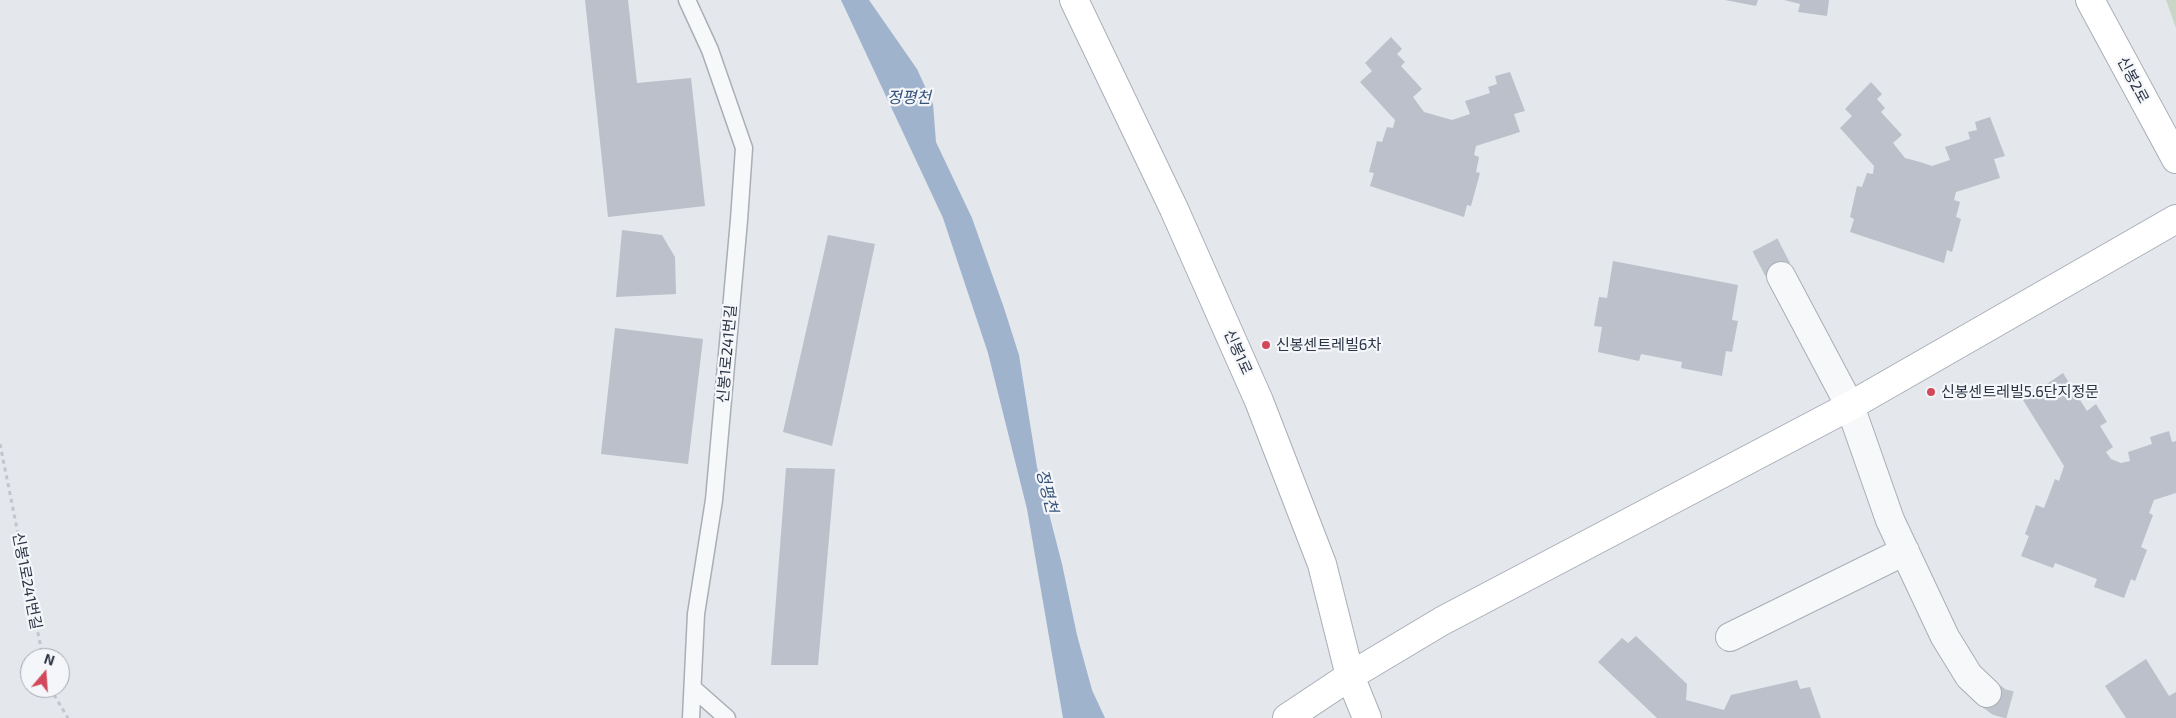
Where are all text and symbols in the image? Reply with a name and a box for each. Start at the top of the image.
street label: 신봉2로 [2113,54,2153,106]
water label: 정평천 [887,88,931,108]
street label: 신봉1로241번길 [714,304,740,404]
street label: 신봉1로 [1220,327,1256,377]
place label: 신봉센트레빌6차 [1276,336,1381,354]
marker: 신봉센트레빌6차 [1260,339,1272,351]
place label: 신봉센트레빌5.6단지정문 [1941,383,2099,401]
marker: 신봉센트레빌5.6단지정문 [1925,386,1937,398]
water label: 정평천 [1032,467,1062,515]
street label: 신봉1로241번길 [9,531,45,631]
north arrow [20,648,70,698]
text: N [42,650,57,669]

